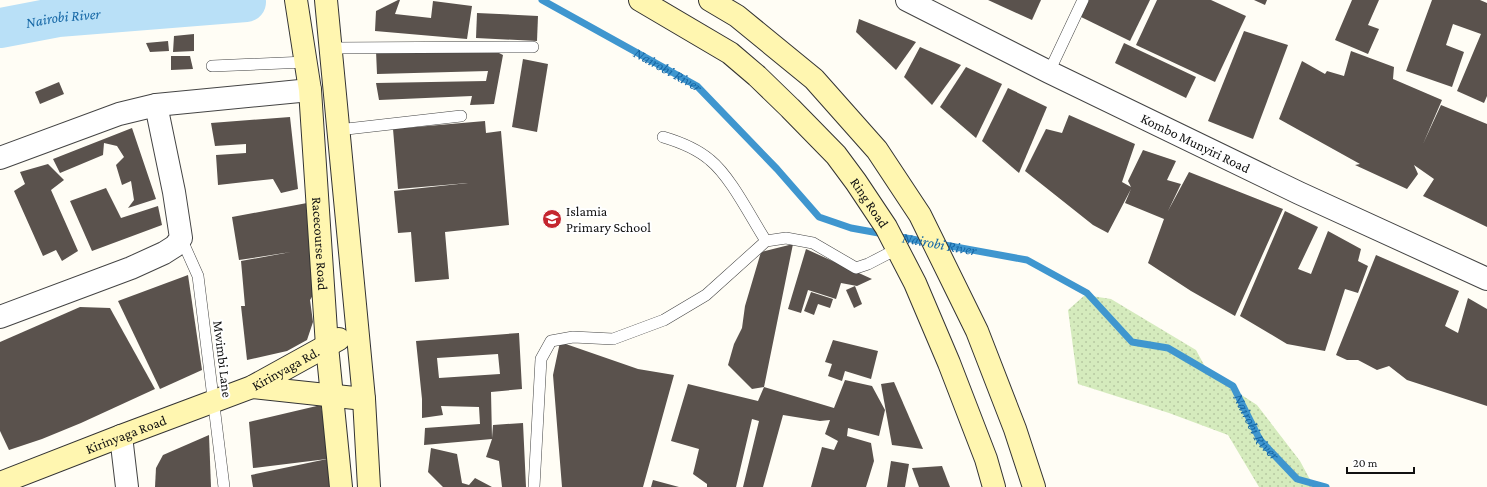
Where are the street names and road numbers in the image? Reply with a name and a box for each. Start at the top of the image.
street label: Kombo Munyiri Road [1138,110,1253,176]
street label: Ring Road [847,175,892,231]
street label: Racecourse Road [309,196,331,292]
street label: Mwimbi Lane [210,320,236,398]
street label: Kirinyaga Rd. [249,343,322,394]
street label: Kirinyaga Road [83,412,169,457]

